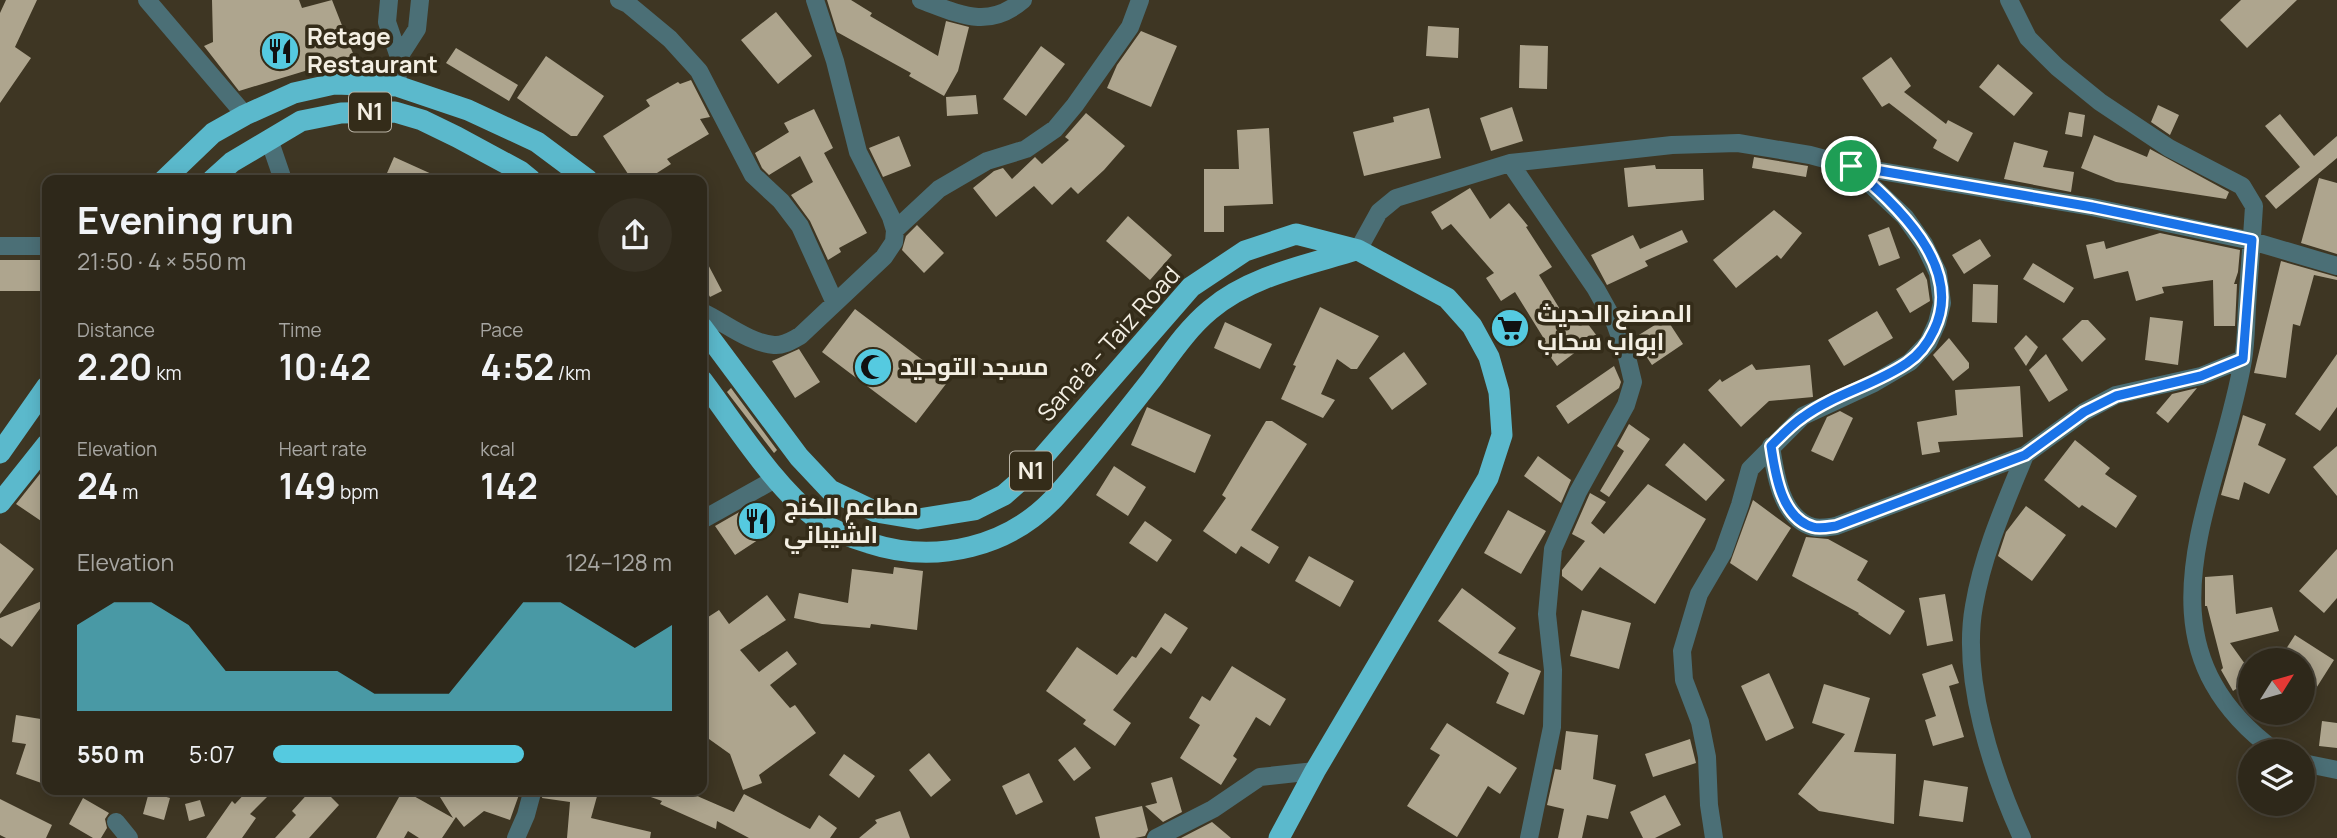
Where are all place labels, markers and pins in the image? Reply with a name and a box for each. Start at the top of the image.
place label: Retage Restaurant [307,19,438,80]
restaurant icon: Retage Restaurant [259,30,301,72]
pin [1821,136,1881,196]
place label: المصنع الحديث ابواب سحاب [1537,296,1692,357]
supermarket icon: المصنع الحديث ابواب سحاب [1489,307,1531,349]
mosque icon: مسجد التوحيد [852,346,894,388]
place label: مسجد التوحيد [900,349,1049,382]
place label: مطاعم الكنج الشيباني [784,489,919,554]
restaurant icon: مطاعم الكنج الشيباني [736,500,778,542]

